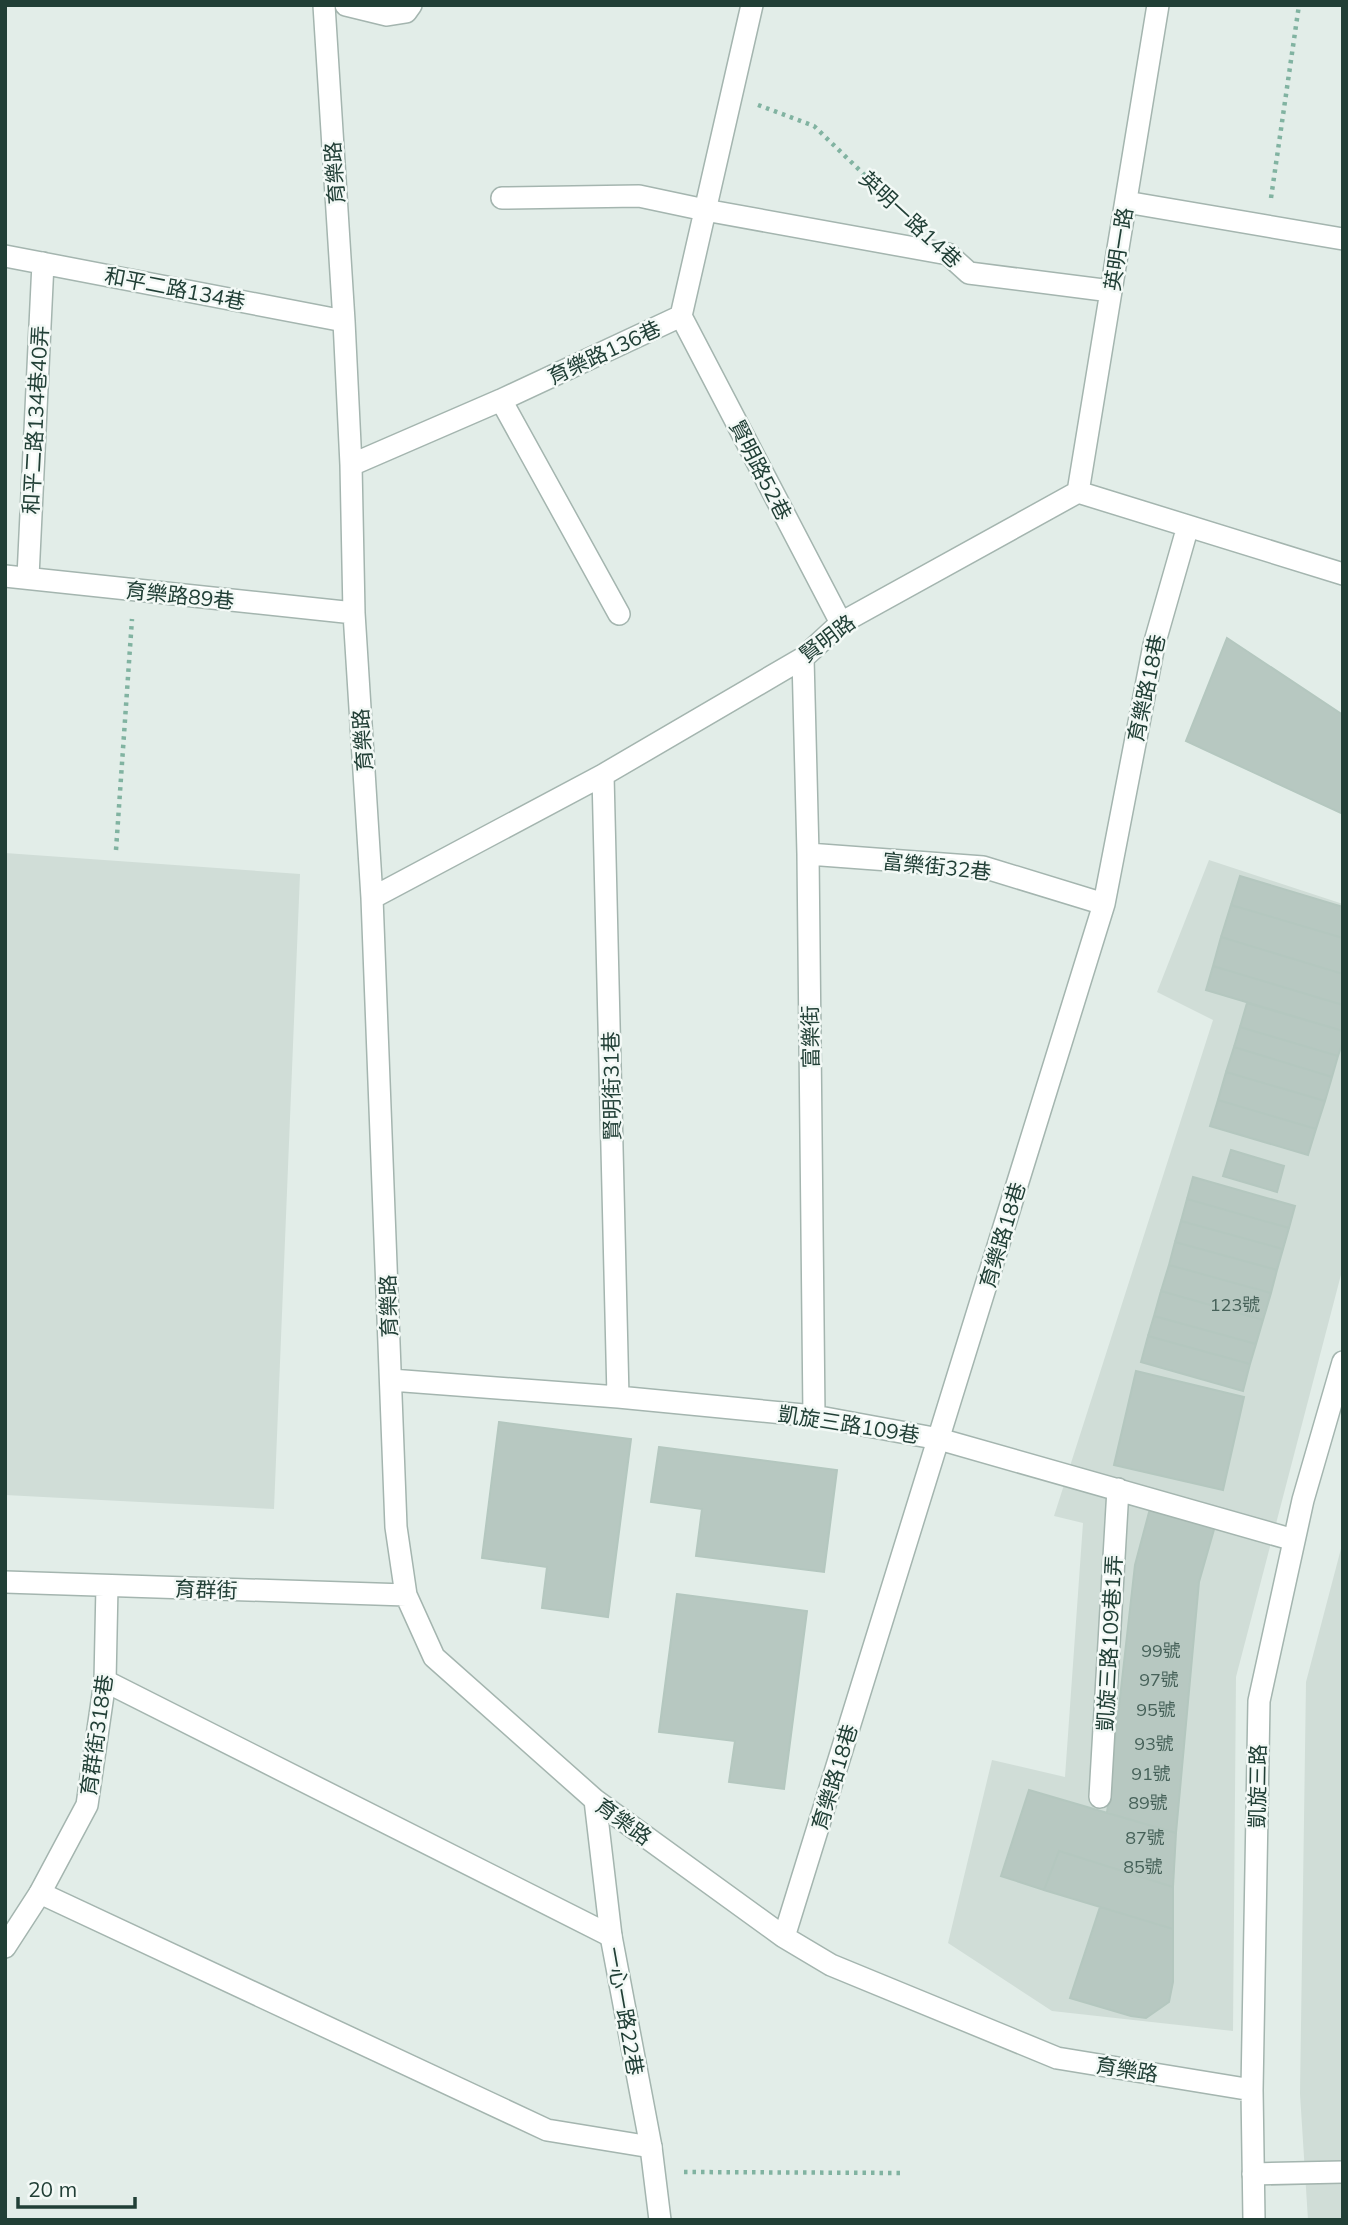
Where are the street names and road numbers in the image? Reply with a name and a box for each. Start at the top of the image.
street label: 育樂路 [319,141,349,205]
street label: 英明一路14巷 [855,165,967,273]
street label: 英明一路 [1099,205,1137,293]
street label: 和平二路134巷 [102,262,248,314]
street label: 育樂路136巷 [543,314,665,390]
street label: 和平二路134巷40弄 [17,325,53,515]
street label: 賢明路52巷 [725,415,797,525]
street label: 育樂路89巷 [124,576,236,614]
street label: 賢明路 [794,609,860,667]
street label: 育樂路18巷 [1122,632,1170,744]
street label: 育樂路 [347,708,377,772]
street label: 富樂街32巷 [881,847,993,885]
street label: 富樂街 [796,1005,824,1069]
street label: 賢明街31巷 [597,1031,625,1141]
street label: 育樂路18巷 [974,1179,1030,1291]
street label: 育樂路 [374,1274,402,1338]
street label: 凱旋三路109巷 [776,1400,922,1448]
street label: 凱旋三路109巷1弄 [1091,1554,1127,1732]
street label: 育群街 [174,1575,238,1603]
street label: 育群街318巷 [75,1673,117,1797]
street label: 育樂路18巷 [806,1721,862,1833]
street label: 凱旋三路 [1243,1744,1271,1828]
street label: 育樂路 [591,1792,657,1850]
street label: 一心一路22巷 [601,1945,649,2077]
street label: 育樂路 [1094,2051,1160,2087]

